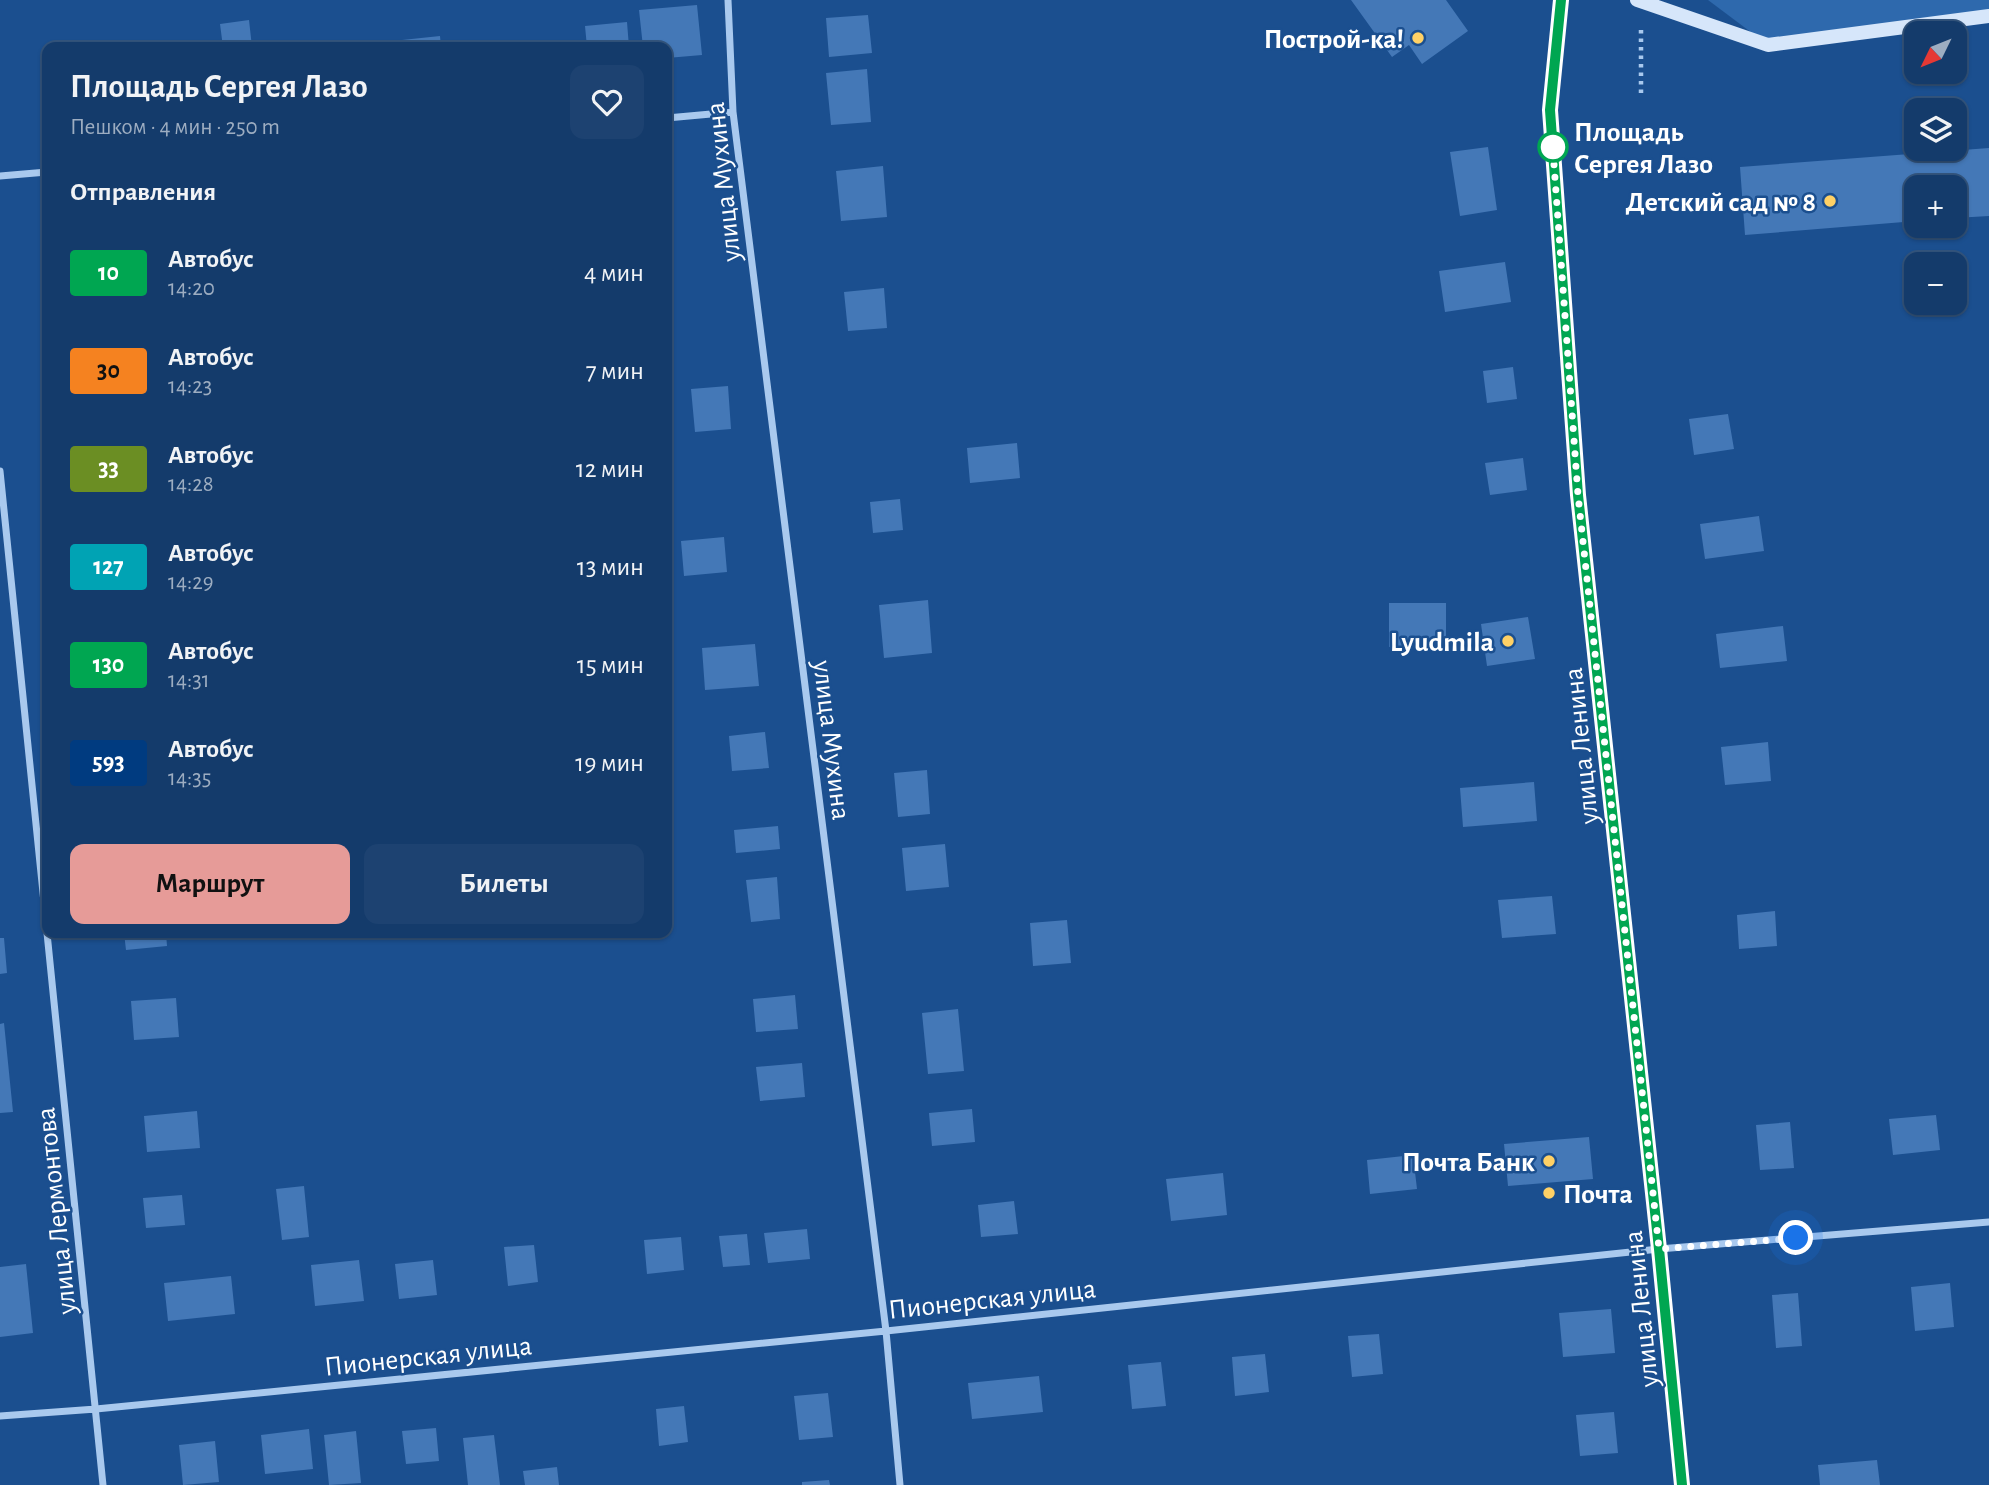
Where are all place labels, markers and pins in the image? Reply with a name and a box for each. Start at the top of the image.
place label: Построй-ка! [1264,26,1404,54]
marker: Построй-ка! [1410,30,1426,46]
place label: Площадь Сергея Лазо [1574,119,1713,179]
marker: Площадь Сергея Лазо [1538,132,1568,162]
place label: Детский сад № 8 [1626,189,1816,217]
marker: Детский сад № 8 [1822,193,1838,209]
place label: Lyudmila [1390,629,1494,657]
marker: Lyudmila [1500,633,1516,649]
place label: Почта Банк [1402,1149,1535,1177]
marker: Почта Банк [1541,1153,1557,1169]
place label: Почта [1563,1181,1633,1209]
marker: Почта [1541,1185,1557,1201]

